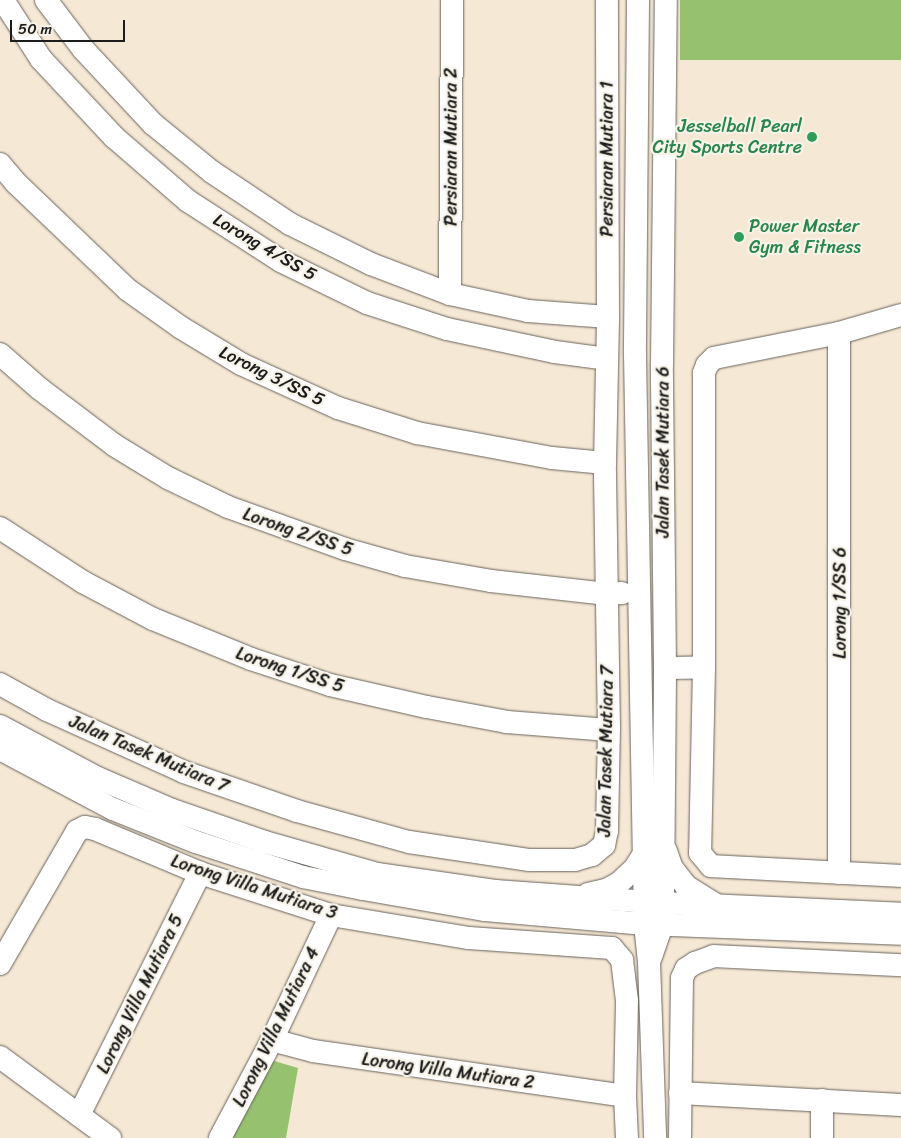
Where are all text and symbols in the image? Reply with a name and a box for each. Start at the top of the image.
scale bar [12,10,128,42]
text: 50 m [18,16,52,42]
street label: Persiaran Mutiara 2 [440,68,462,226]
street label: Persiaran Mutiara 1 [596,81,618,237]
place label: Jesselball Pearl City Sports Centre [652,116,802,158]
marker: Jesselball Pearl City Sports Centre [806,131,818,143]
street label: Lorong 4/SS 5 [209,209,321,285]
place label: Power Master Gym & Fitness [749,216,861,258]
marker: Power Master Gym & Fitness [733,231,745,243]
street label: Lorong 3/SS 5 [216,341,328,411]
street label: Jalan Tasek Mutiara 6 [652,366,674,538]
street label: Lorong 2/SS 5 [240,503,356,561]
street label: Lorong 1/SS 6 [829,547,851,659]
street label: Lorong 1/SS 5 [233,642,347,698]
street label: Jalan Tasek Mutiara 7 [594,664,618,838]
street label: Jalan Tasek Mutiara 7 [65,710,233,798]
street label: Lorong Villa Mutiara 3 [168,850,340,924]
street label: Lorong Villa Mutiara 5 [92,910,188,1078]
street label: Lorong Villa Mutiara 4 [228,943,324,1111]
street label: Lorong Villa Mutiara 2 [360,1048,536,1094]

